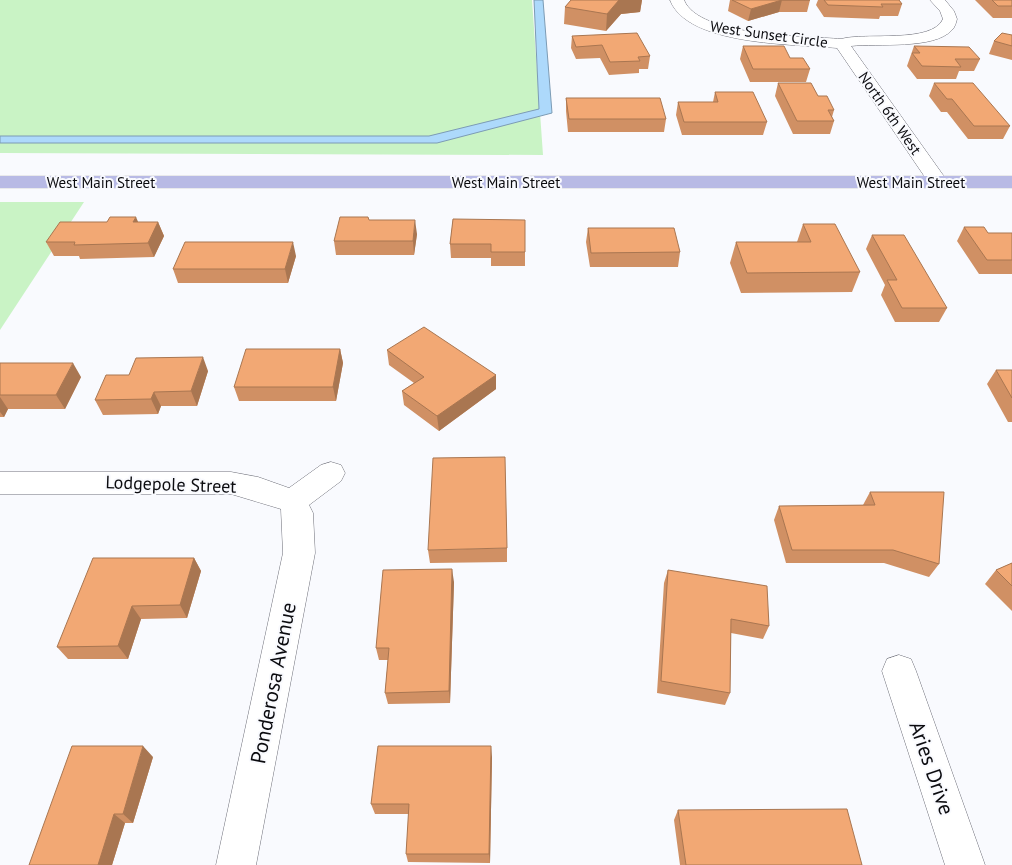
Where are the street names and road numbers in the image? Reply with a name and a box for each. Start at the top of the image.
street label: West Sunset Circle [709,16,829,52]
street label: North 6th West [854,68,926,158]
street label: West Main Street [47,173,155,192]
street label: West Main Street [452,173,560,192]
street label: West Main Street [857,173,965,192]
street label: Lodgepole Street [105,470,237,498]
street label: Ponderosa Avenue [244,600,302,766]
street label: Aries Drive [903,718,961,818]

